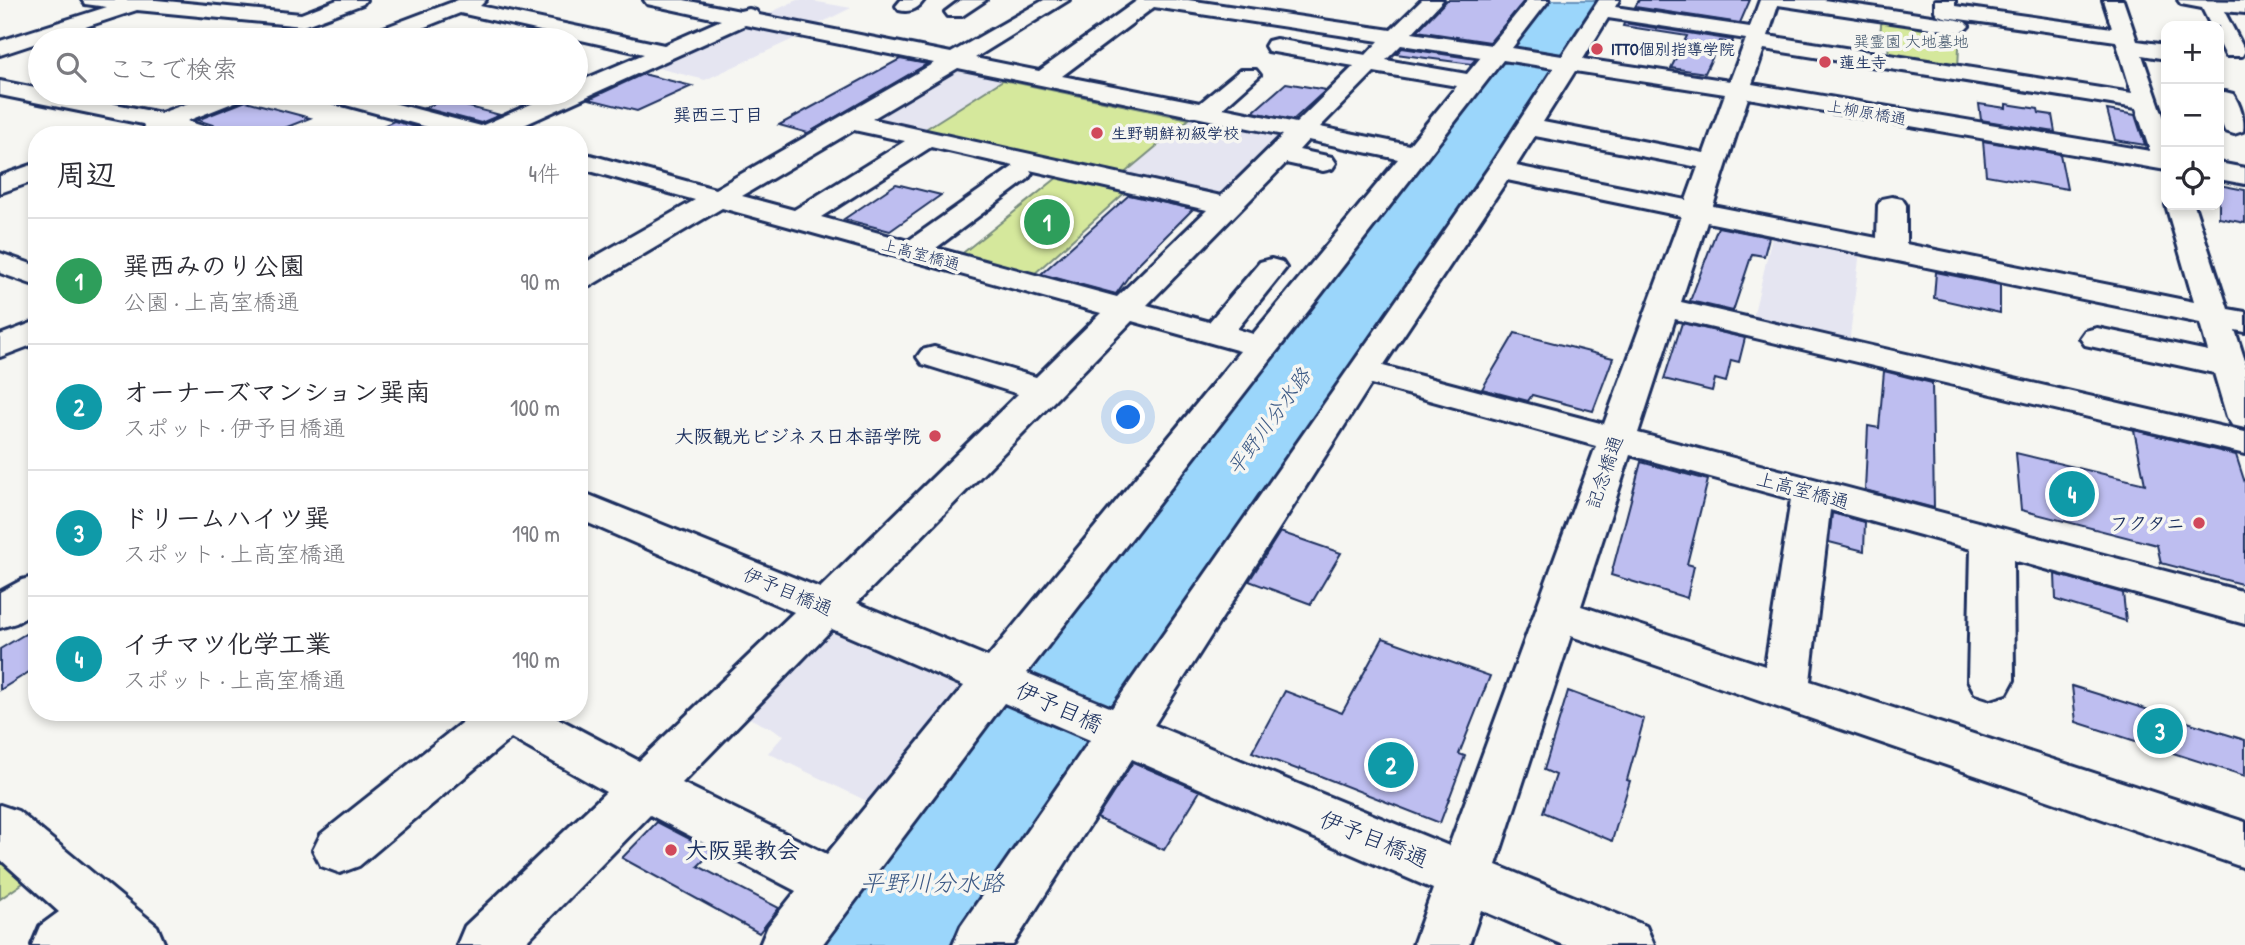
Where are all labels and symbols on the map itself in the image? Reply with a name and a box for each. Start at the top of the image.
park label: 巽霊園 大地墓地 [1853,30,1969,52]
place label: ITTO個別指導学院 [1611,38,1735,60]
marker: ITTO個別指導学院 [1589,41,1605,57]
place label: 蓮生寺 [1839,51,1887,73]
marker: 蓮生寺 [1817,54,1833,70]
street label: 上柳原橋通 [1826,94,1908,130]
district label: 巽西三丁目 [673,102,763,127]
place label: 生野朝鮮初級学校 [1111,122,1239,144]
marker: 生野朝鮮初級学校 [1089,125,1105,141]
pin: 1 [1024,196,1070,248]
street label: 上高室橋通 [880,233,962,275]
water label: 平野川分水路 [1220,361,1318,481]
your location [1111,400,1145,434]
place label: 大阪観光ビジネス日本語学院 [675,423,921,449]
marker: 大阪観光ビジネス日本語学院 [927,428,943,444]
street label: 記念橋通 [1579,432,1629,512]
street label: 上高室橋通 [1754,465,1852,515]
pin: 4 [2049,468,2095,520]
place label: フクタニ [2110,510,2185,536]
marker: フクタニ [2191,515,2207,531]
street label: 伊予目橋通 [739,560,837,622]
street label: 伊予目橋 [1011,674,1108,739]
pin: 3 [2137,705,2183,757]
pin: 2 [1368,739,1414,791]
street label: 伊予目橋通 [1315,803,1433,874]
place label: 大阪巽教会 [685,834,800,865]
marker: 大阪巽教会 [663,842,679,858]
water label: 平野川分水路 [860,866,1006,898]

